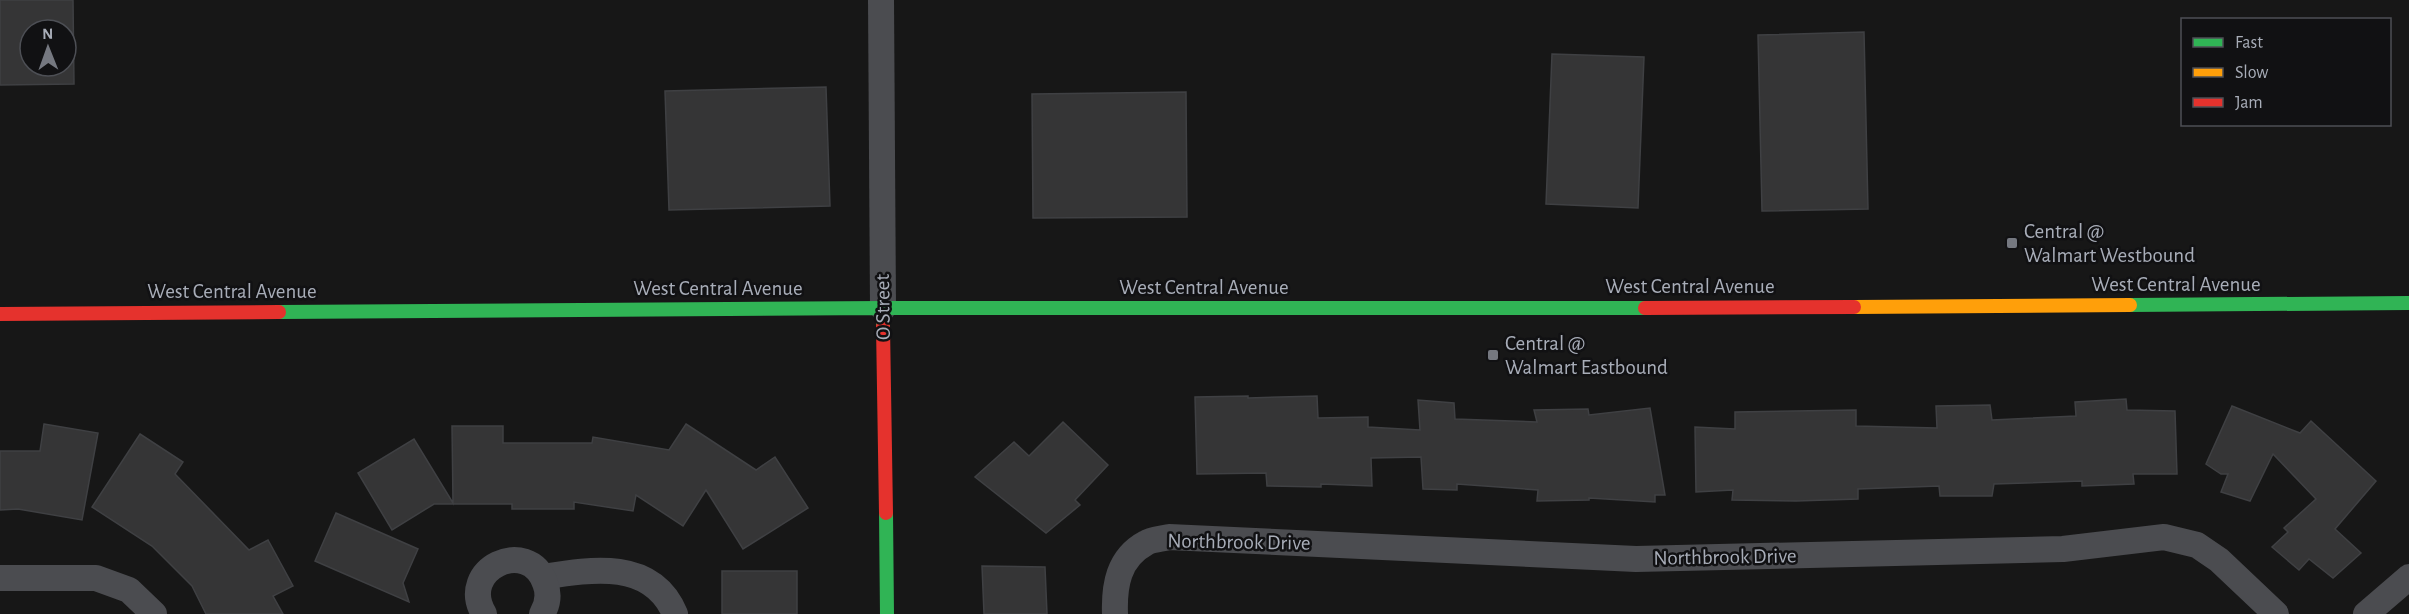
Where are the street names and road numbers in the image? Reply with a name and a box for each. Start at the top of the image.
street label: O Street [872,273,894,340]
street label: West Central Avenue [2091,274,2261,295]
street label: West Central Avenue [1605,276,1775,297]
street label: West Central Avenue [1119,277,1289,298]
street label: West Central Avenue [633,278,803,299]
street label: West Central Avenue [147,281,317,302]
street label: Northbrook Drive [1167,530,1311,554]
street label: Northbrook Drive [1653,545,1797,569]

